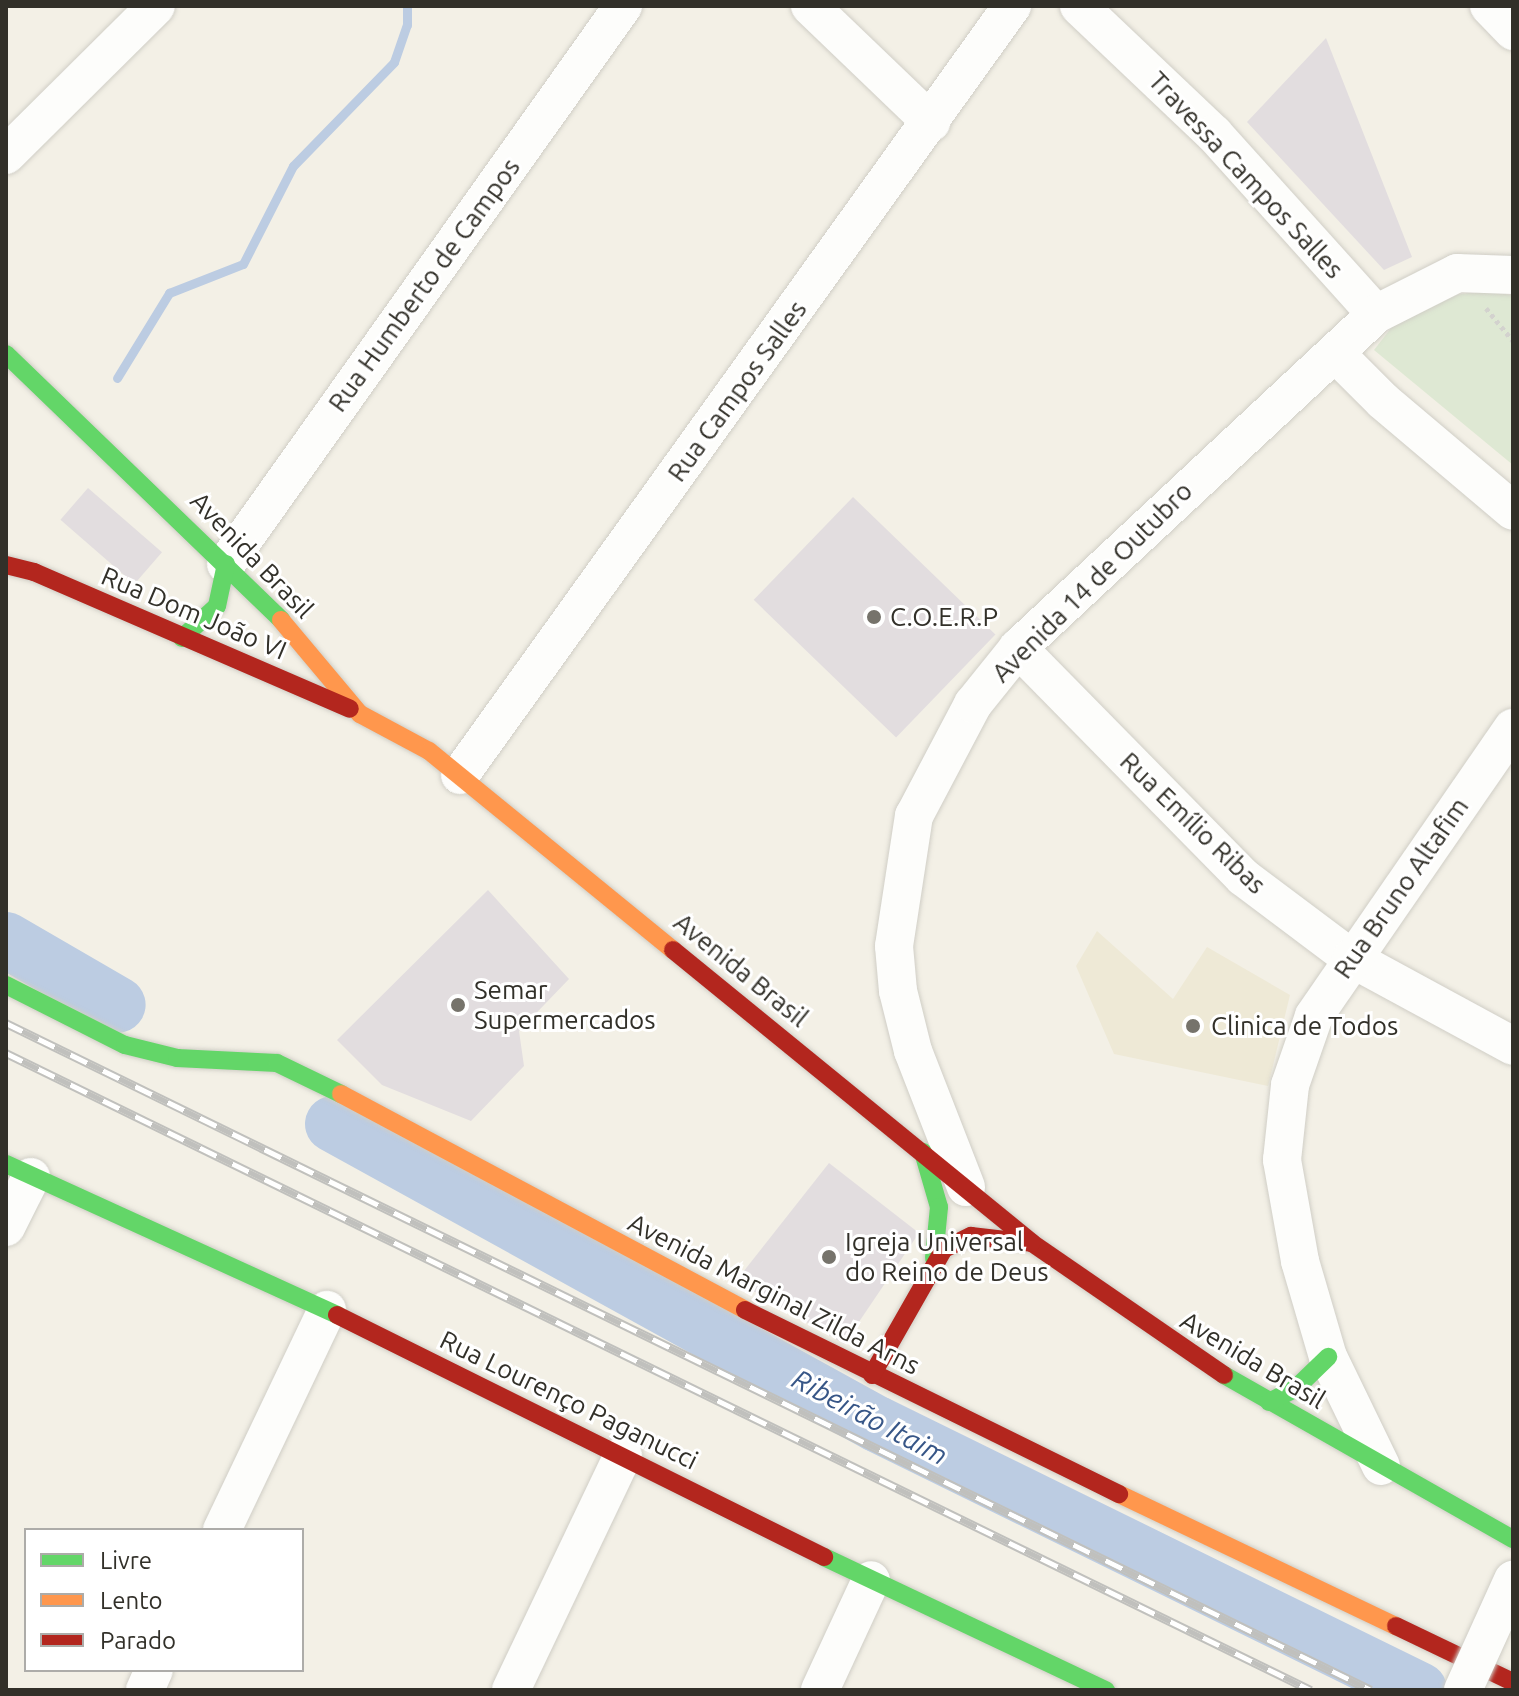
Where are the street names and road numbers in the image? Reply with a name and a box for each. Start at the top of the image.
street label: Travessa Campos Salles [1142,65,1350,285]
street label: Rua Humberto de Campos [322,152,526,418]
street label: Rua Campos Salles [661,294,813,488]
street label: Avenida 14 de Outubro [985,475,1199,689]
street label: Avenida Brasil [184,485,320,625]
street label: Rua Dom João VI [97,560,291,666]
street label: Rua Emílio Ribas [1114,746,1272,900]
street label: Rua Bruno Altafim [1327,792,1475,984]
street label: Avenida Brasil [668,906,814,1034]
street label: Avenida Marginal Zilda Arns [623,1207,925,1381]
street label: Avenida Brasil [1175,1305,1331,1415]
street label: Rua Lourenço Paganucci [435,1324,703,1476]

